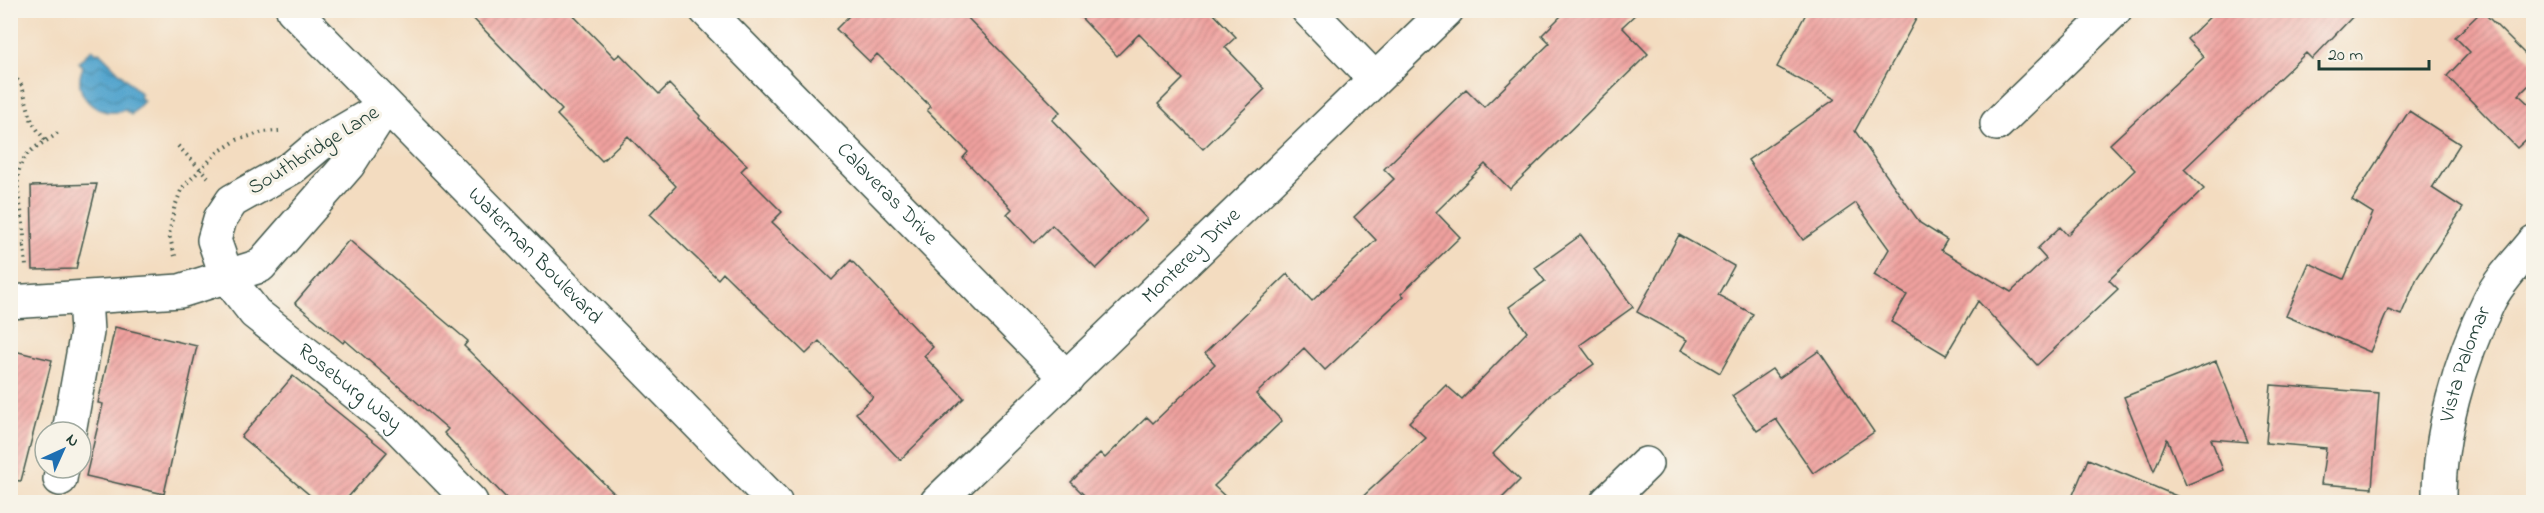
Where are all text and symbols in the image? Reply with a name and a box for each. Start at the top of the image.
scale bar [2319,33,2428,71]
text: 20 m [2328,43,2363,69]
street label: Southbridge Lane [243,98,387,205]
street label: Calaveras Drive [829,136,945,253]
street label: Waterman Boulevard [460,181,609,332]
street label: Monterey Drive [1136,201,1248,311]
street label: Vista Palomar [2433,301,2499,426]
street label: Roseburg Way [290,337,408,440]
north arrow [33,420,93,480]
text: N [60,428,85,453]

